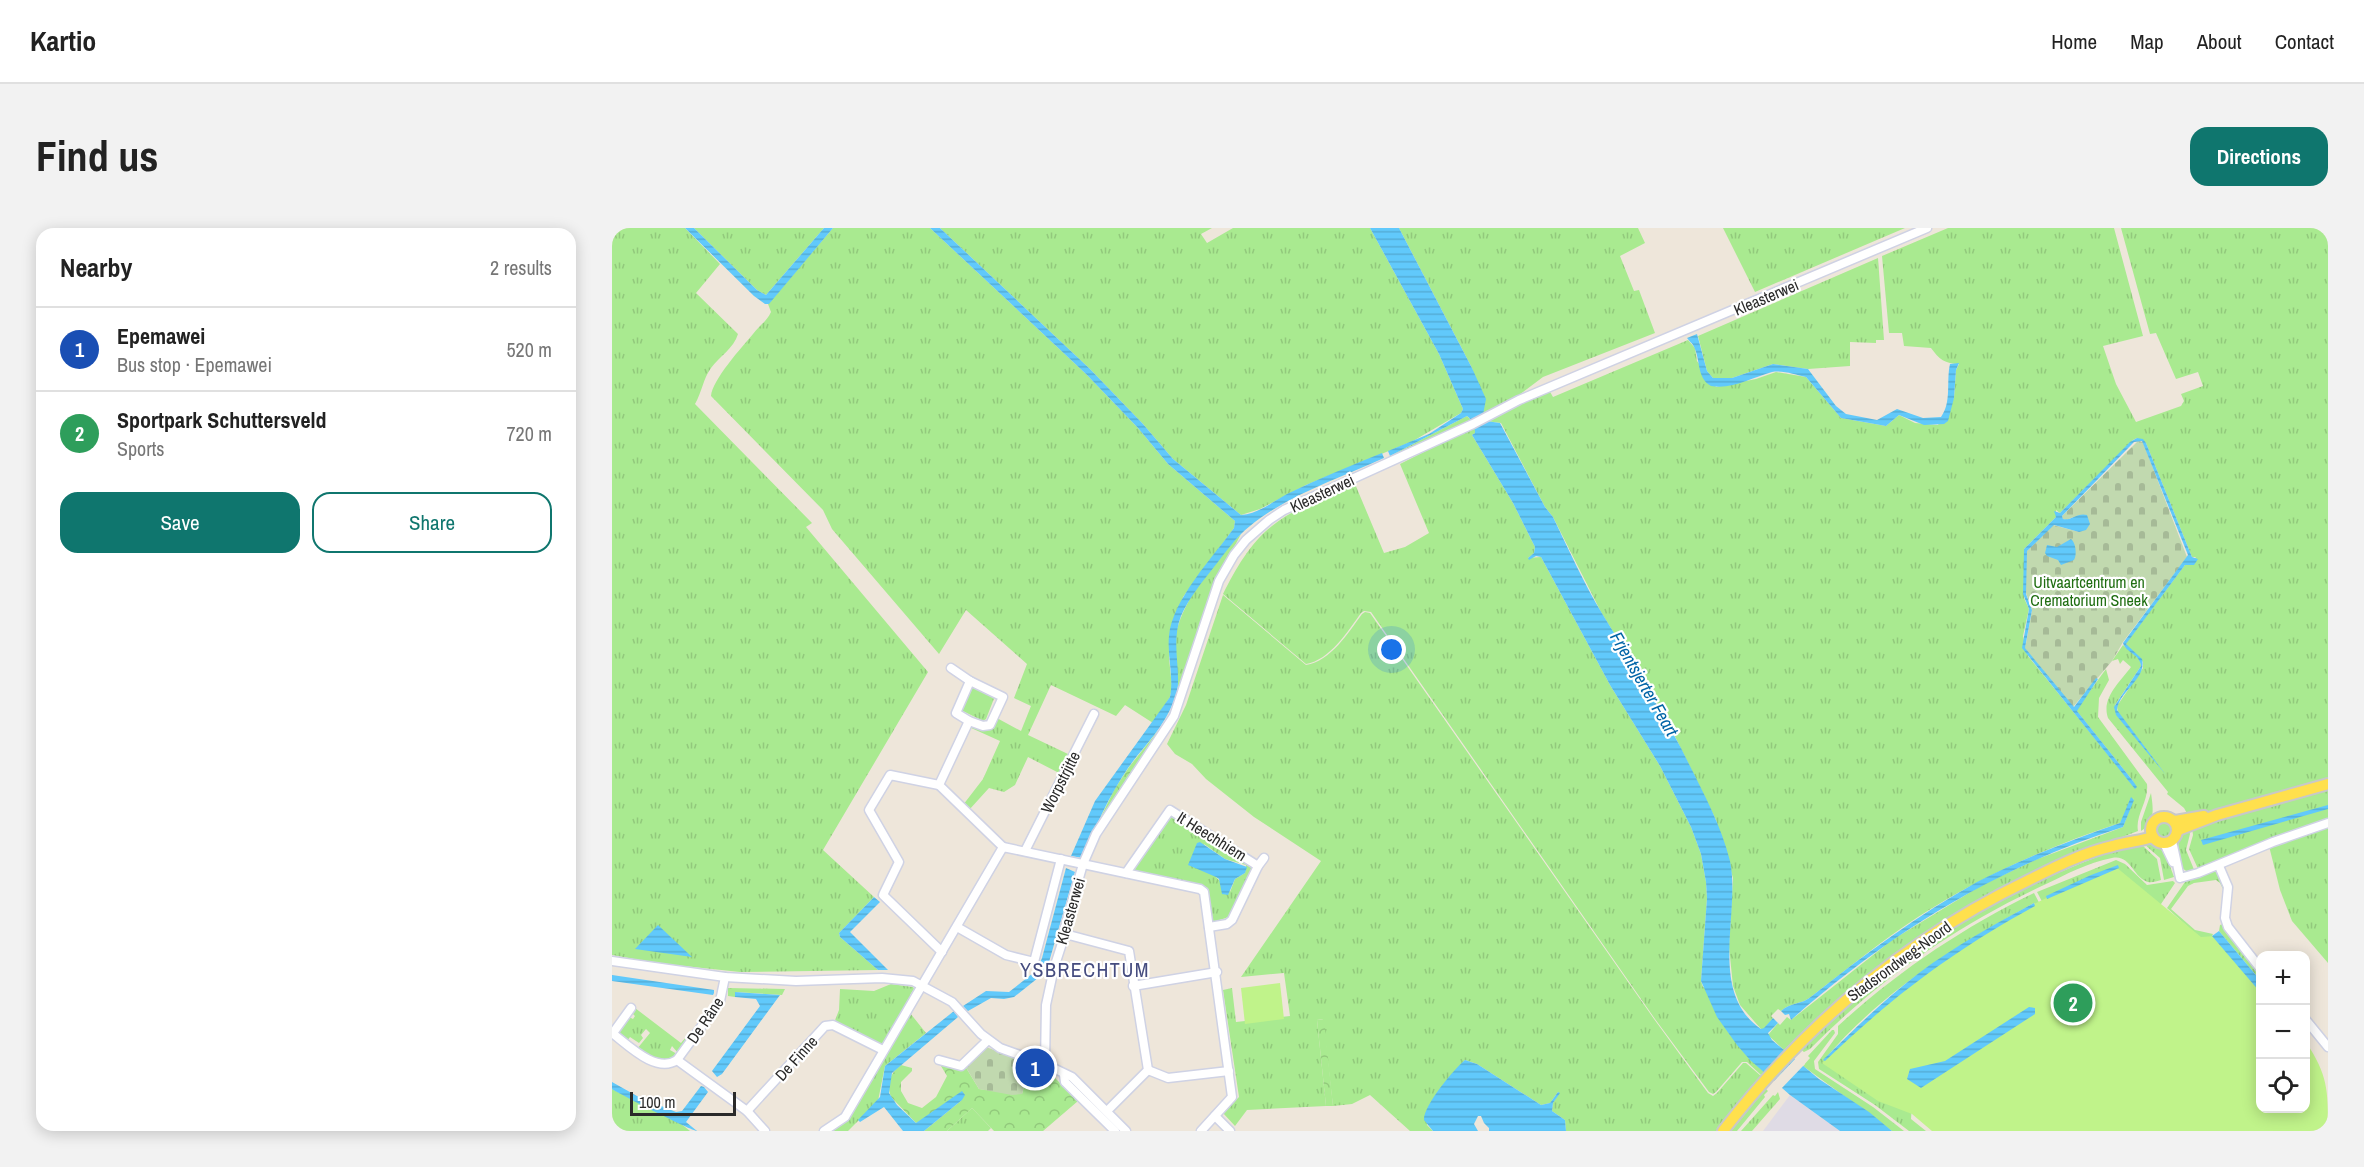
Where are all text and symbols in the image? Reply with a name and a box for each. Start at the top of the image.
text: Kartio [30,22,96,60]
text: Home [2051,27,2097,56]
text: Map [2130,27,2164,56]
text: About [2197,27,2242,56]
text: Contact [2275,27,2334,56]
button: Directions [2190,127,2328,186]
text: Find us [36,128,158,184]
text: Nearby [60,250,132,285]
text: 2 results [490,254,552,281]
street label: Kleasterwei [1730,273,1802,321]
text: Epemawei [117,321,205,351]
text: 1 [75,336,84,363]
text: 520 m [506,336,552,363]
text: Bus stop · Epemawei [117,351,272,378]
text: Sportpark Schuttersveld [117,405,327,435]
text: 2 [75,420,84,447]
text: 720 m [506,420,552,447]
text: Sports [117,435,164,462]
street label: Kleasterwei [1286,469,1358,517]
button: Save [60,492,300,553]
button: Share [312,492,552,553]
park label: Uitvaartcentrum en Crematorium Sneek [2030,571,2148,611]
water label: Frjentsjerter Feart [1604,627,1685,741]
your location [1377,635,1406,664]
street label: Worpstrjitte [1035,747,1085,817]
street label: It Heechhiem [1173,806,1251,866]
street label: Kleasterwei [1050,875,1090,947]
street label: Stadsrondweg-Noord [1842,916,1956,1006]
map controls [2256,951,2310,1113]
button: + [2256,951,2310,1005]
district label: YSBRECHTUM [1020,956,1150,983]
pin: 2 [2054,980,2092,1026]
street label: De Râne [681,992,729,1048]
button: − [2256,1005,2310,1059]
street label: De Finne [770,1031,822,1085]
pin: 1 [1016,1046,1054,1090]
button: locate [2256,1059,2310,1113]
scale bar [630,1089,736,1116]
text: 100 m [639,1091,675,1113]

